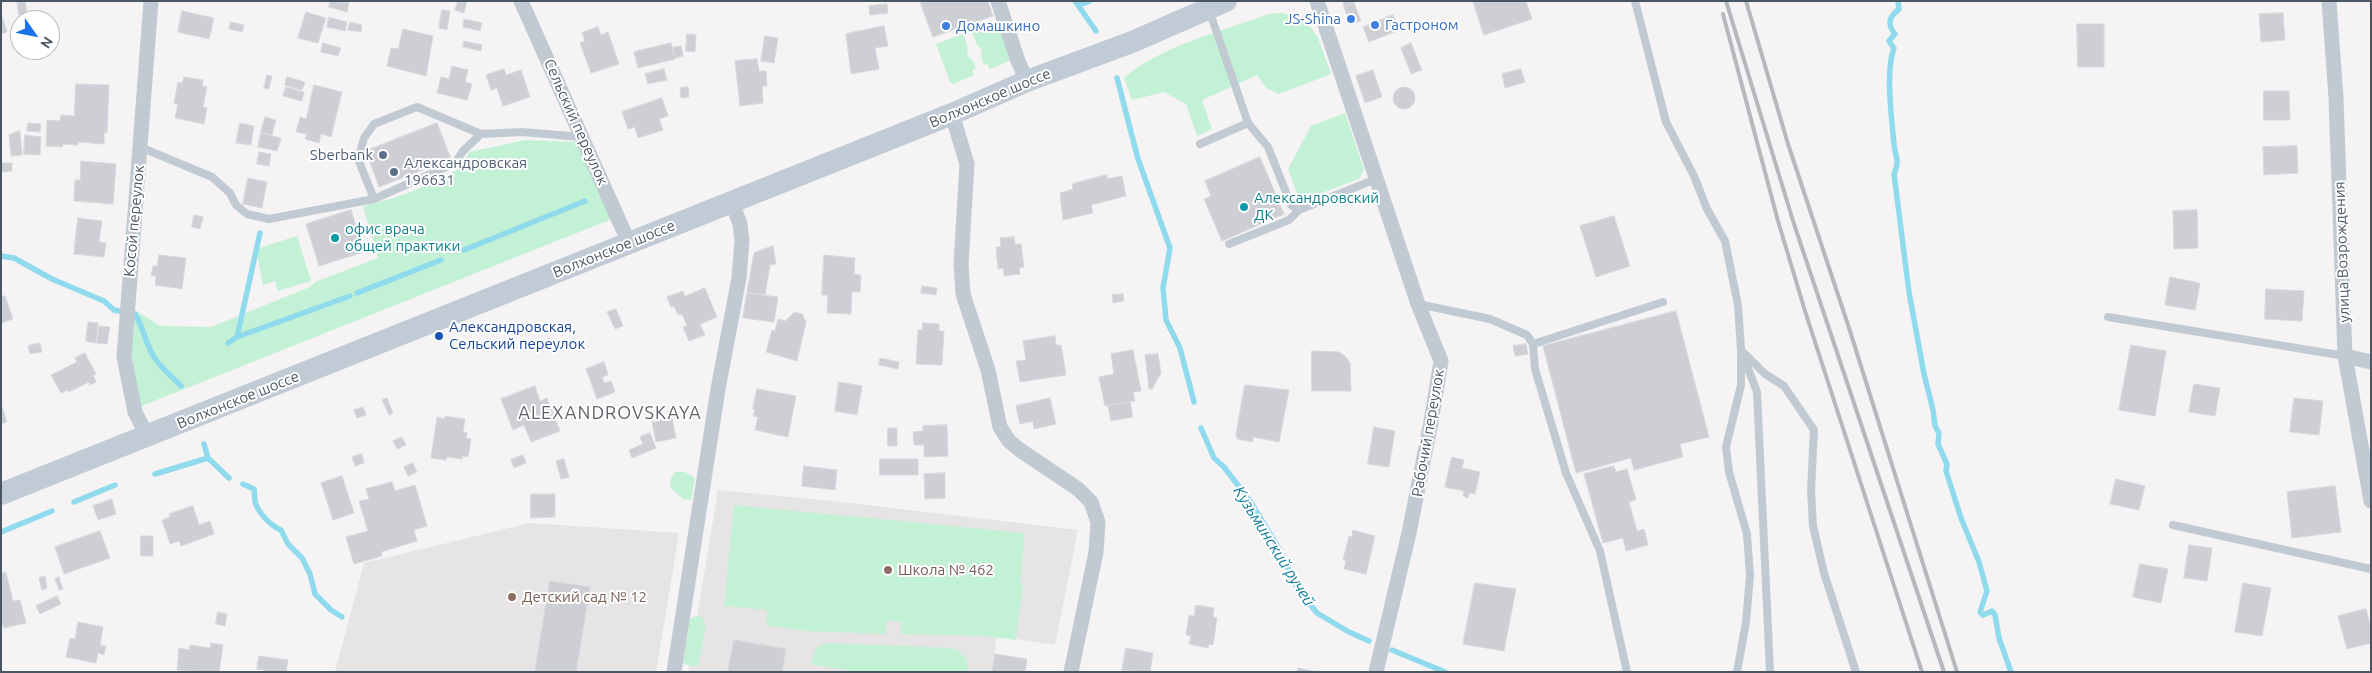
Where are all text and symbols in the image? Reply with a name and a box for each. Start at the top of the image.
north arrow [10,10,60,60]
place label: JS-Shina [1285,10,1341,28]
marker: JS-Shina [1345,13,1357,25]
place label: Гастроном [1385,16,1459,34]
place label: Домашкино [956,17,1040,35]
marker: Гастроном [1369,19,1381,31]
marker: Домашкино [940,20,952,32]
text: N [37,34,56,51]
street label: Сельский переулок [540,56,612,188]
street label: Волхонское шоссе [927,64,1053,132]
place label: Sberbank [310,146,373,164]
marker: Sberbank [377,149,389,161]
place label: Александровская 196631 [404,154,527,189]
street label: Косой переулок [120,164,148,278]
marker: Александровская 196631 [388,166,400,178]
street label: улица Возрождения [2331,181,2353,323]
place label: Александровский ДК [1254,189,1379,224]
marker: Александровский ДК [1238,201,1250,213]
street label: Волхонское шоссе [550,216,678,282]
place label: офис врача общей практики [345,220,460,255]
marker: офис врача общей практики [329,232,341,244]
place label: Александровская, Сельский переулок [449,318,585,353]
marker: Александровская, Сельский переулок [433,330,445,342]
street label: Волхонское шоссе [174,367,302,433]
street label: Рабочий переулок [1408,368,1448,498]
district label: ALEXANDROVSKAYA [516,402,704,424]
water label: Кузьминский ручей [1229,482,1319,610]
place label: Школа № 462 [898,561,994,579]
marker: Школа № 462 [882,564,894,576]
place label: Детский сад № 12 [522,588,647,606]
marker: Детский сад № 12 [506,591,518,603]

